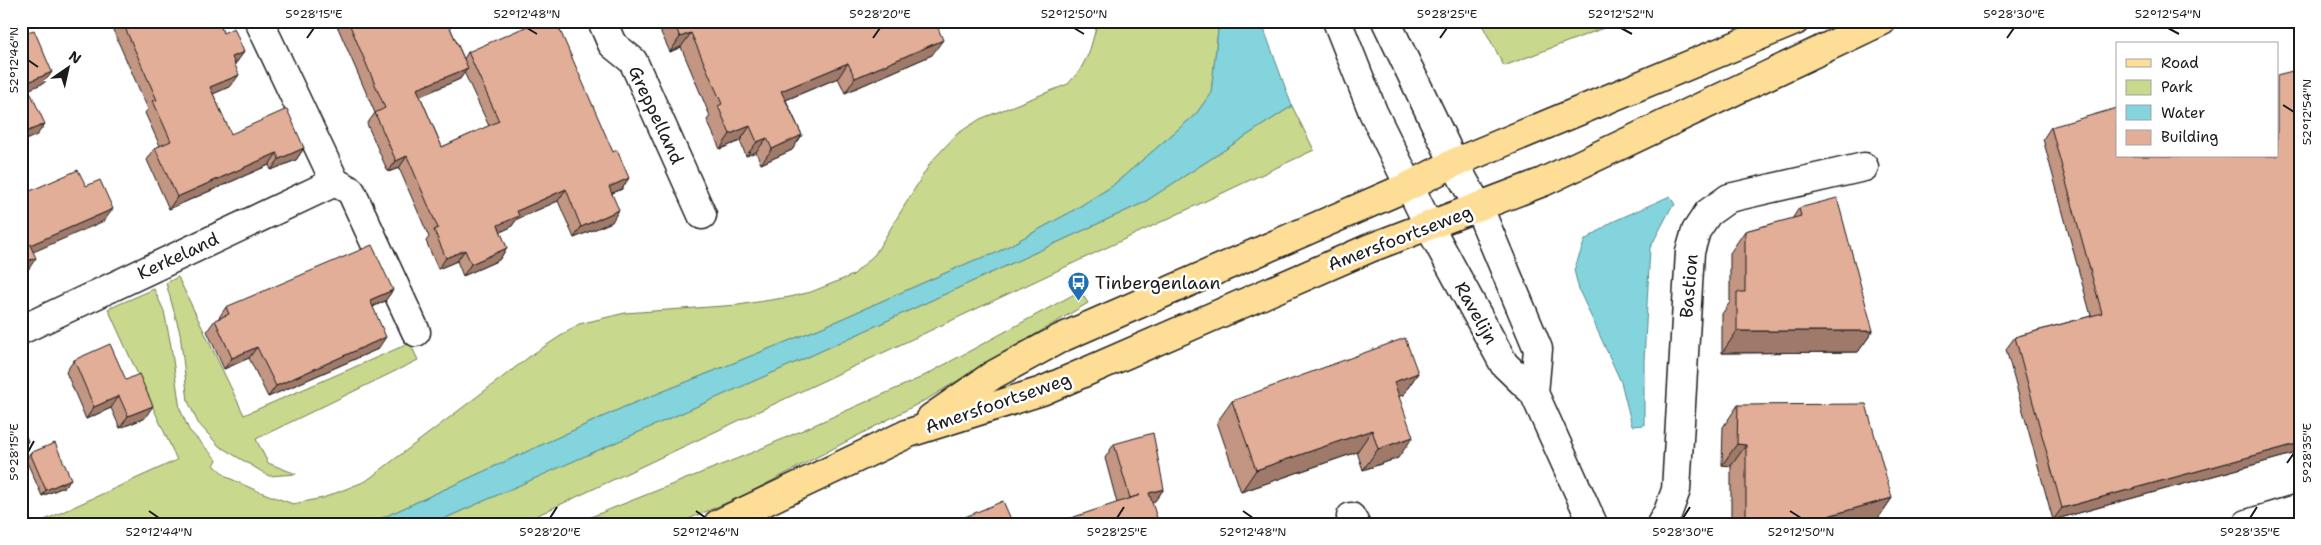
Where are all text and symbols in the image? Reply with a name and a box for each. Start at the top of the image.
text: 5°28'15"E [285,6,343,22]
text: 52°12'48"N [494,6,560,22]
text: 5°28'20"E [849,6,911,22]
text: 52°12'50"N [1041,6,1107,22]
text: 5°28'25"E [1417,6,1477,22]
text: 52°12'52"N [1588,6,1654,22]
text: 5°28'30"E [1983,6,2045,22]
text: 52°12'54"N [2135,6,2201,22]
text: 52°12'46"N [6,27,22,93]
north arrow [42,42,92,92]
legend [2116,42,2278,158]
text: N [66,47,85,68]
text: Road [2161,53,2199,73]
street label: Greppelland [623,62,689,168]
text: Park [2161,77,2193,97]
text: 52°12'54"N [2299,79,2315,145]
text: Water [2161,103,2205,123]
text: Building [2161,127,2218,147]
street label: Amersfoortseweg [1324,199,1476,277]
street label: Kerkeland [133,227,223,285]
street label: Bastion [1674,253,1704,319]
bus stop icon: Tinbergenlaan [1067,271,1091,302]
place label: Tinbergenlaan [1095,271,1220,295]
street label: Ravelijn [1449,277,1503,349]
street label: Amersfoortseweg [922,367,1074,439]
text: 5°28'15"E [6,423,22,481]
text: 5°28'35"E [2299,423,2315,483]
text: 52°12'44"N [126,524,192,540]
text: 5°28'20"E [519,524,581,540]
text: 52°12'46"N [673,524,739,540]
text: 5°28'25"E [1087,524,1147,540]
text: 52°12'48"N [1220,524,1286,540]
text: 5°28'30"E [1652,524,1714,540]
text: 52°12'50"N [1768,524,1834,540]
text: 5°28'35"E [2220,524,2280,540]

